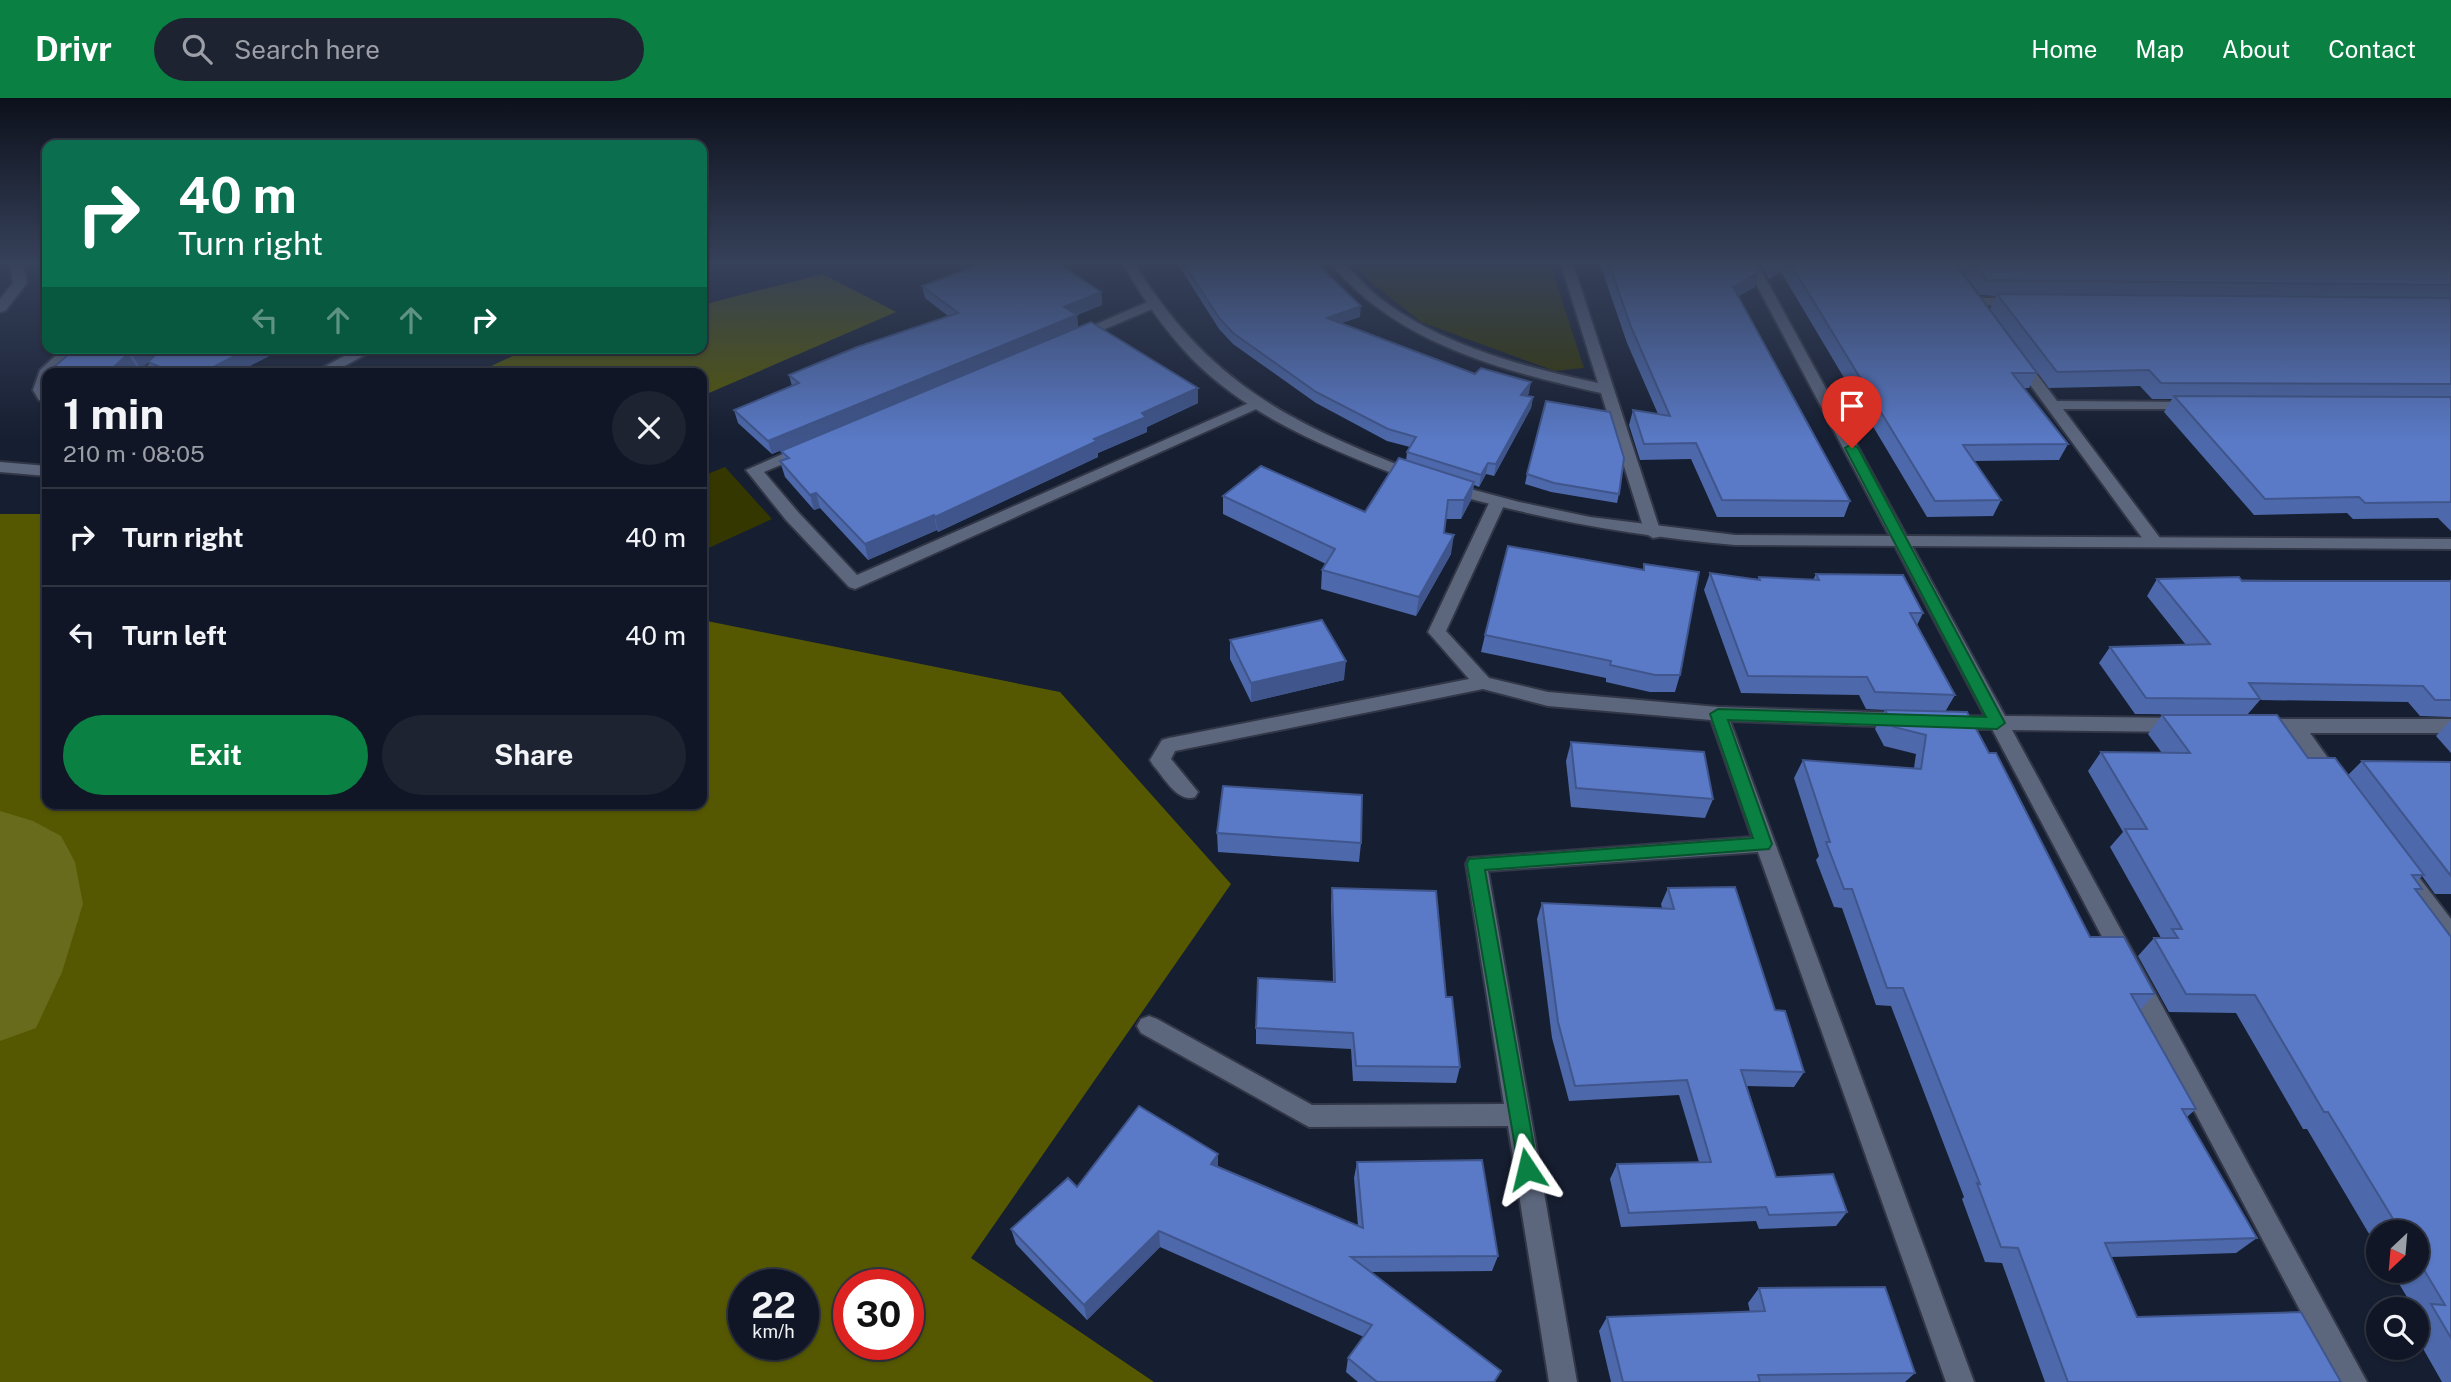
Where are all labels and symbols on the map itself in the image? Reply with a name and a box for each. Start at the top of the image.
pin [1822,376,1882,448]
position arrow [1490,1132,1564,1206]
north arrow [2366,1220,2429,1283]
speed limit sign: 30 [833,1269,924,1360]

